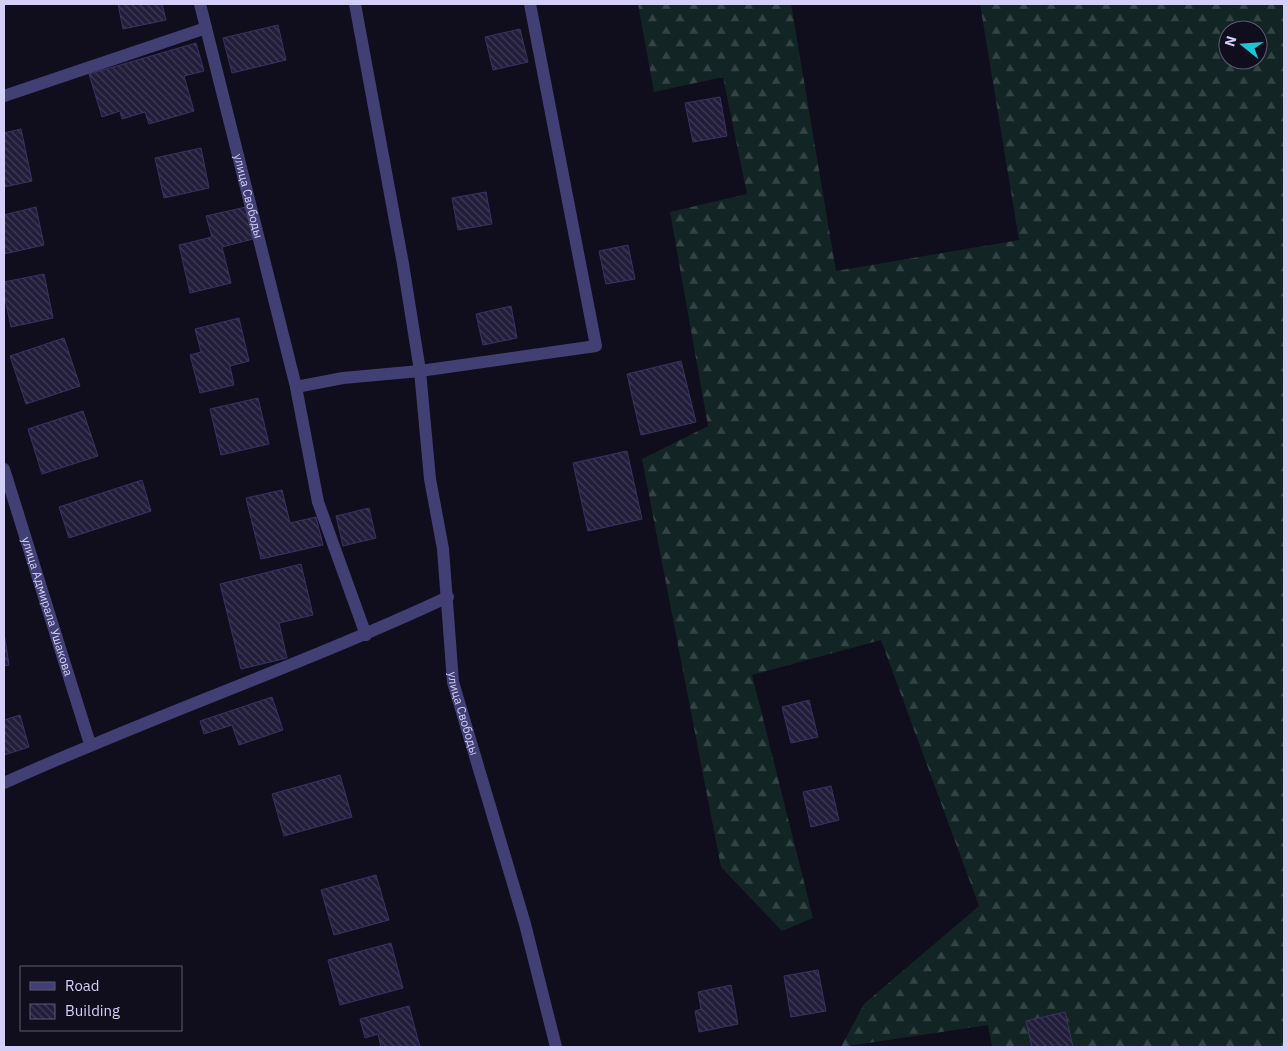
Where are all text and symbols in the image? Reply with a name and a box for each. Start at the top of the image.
north arrow [1218,20,1268,70]
text: N [1220,34,1241,49]
street label: улица Свободы [231,152,266,240]
street label: улица Адмирала Ушакова [19,535,76,678]
street label: улица Свободы [445,671,482,757]
legend [20,966,182,1031]
text: Road [65,976,100,995]
text: Building [65,1001,120,1020]

